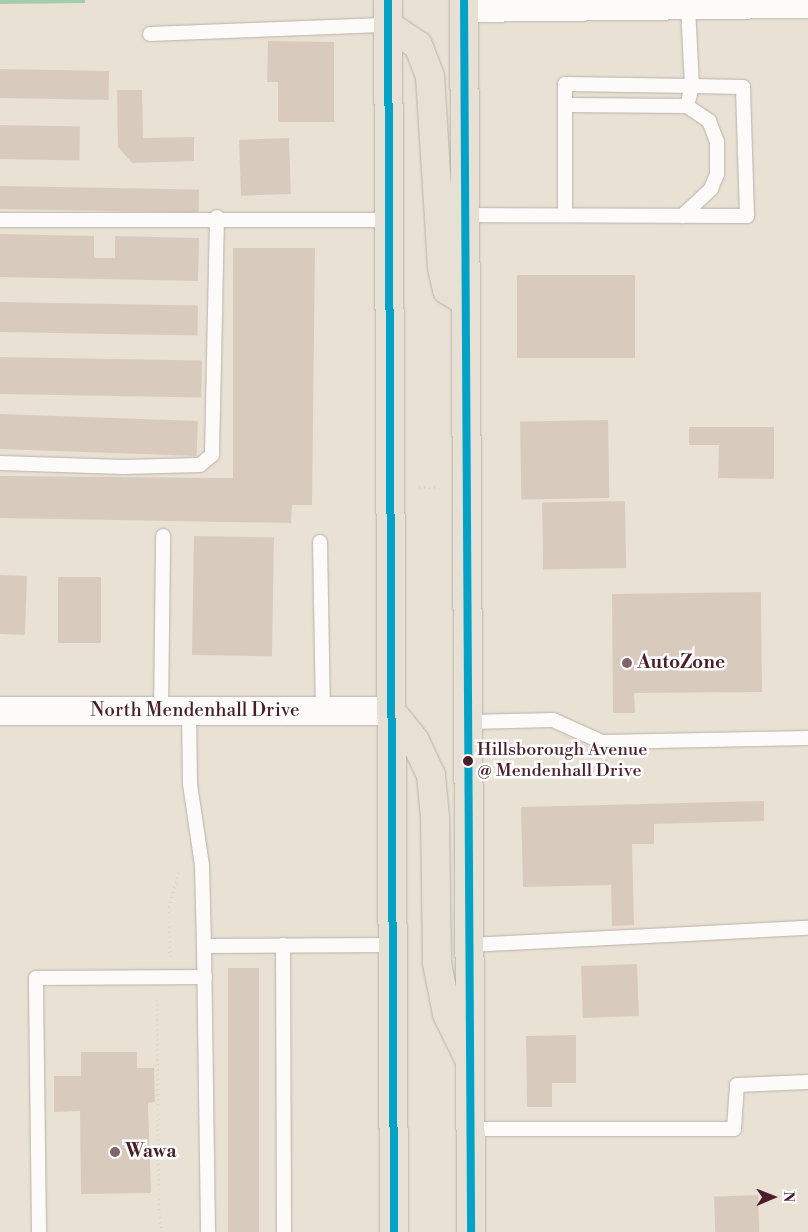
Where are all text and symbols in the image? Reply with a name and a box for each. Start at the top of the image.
place label: AutoZone [637,652,725,674]
marker: AutoZone [621,657,633,669]
street label: North Mendenhall Drive [90,700,300,722]
place label: Hillsborough Avenue @ Mendenhall Drive [477,740,647,782]
marker: Hillsborough Avenue @ Mendenhall Drive [463,756,473,766]
place label: Wawa [125,1141,177,1163]
marker: Wawa [109,1146,121,1158]
north arrow [748,1172,798,1222]
text: N [779,1191,797,1202]

